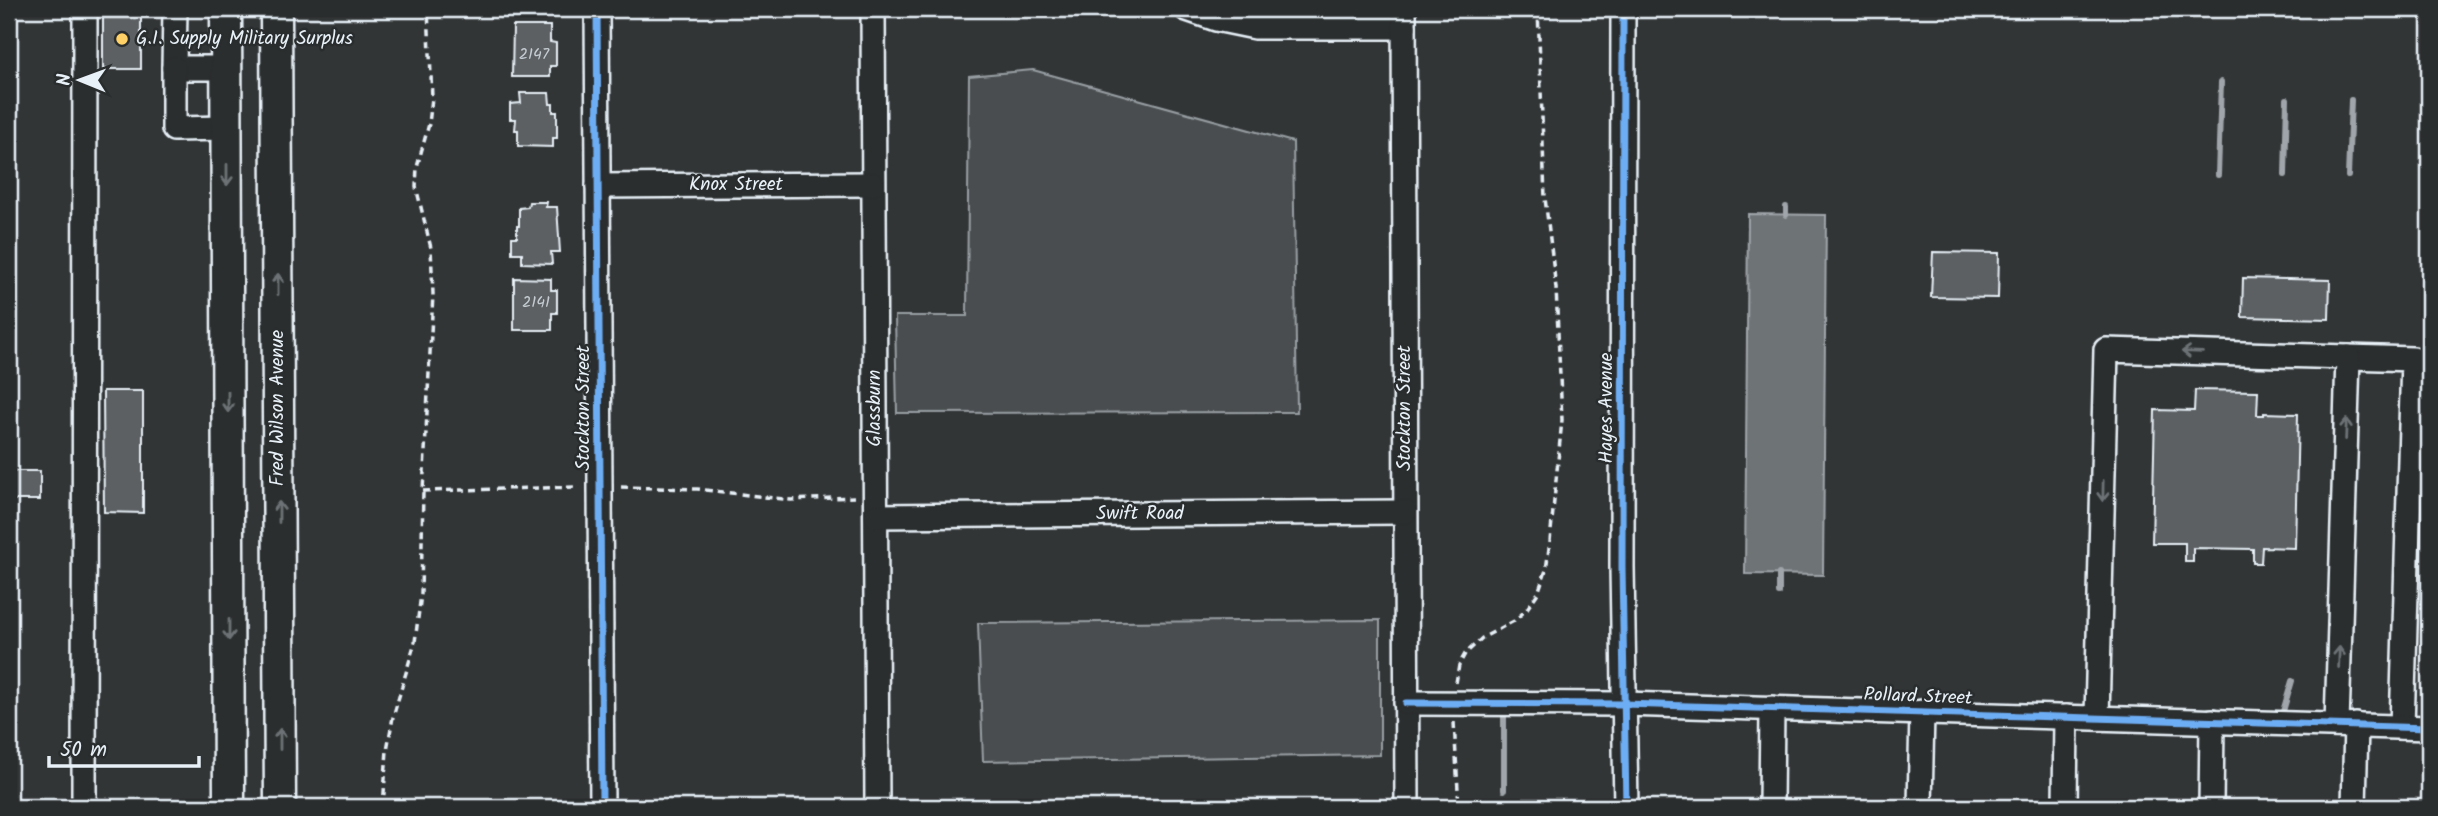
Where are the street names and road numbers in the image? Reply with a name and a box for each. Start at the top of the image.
street label: Knox Street [689,170,784,200]
street label: Fred Wilson Avenue [263,329,293,486]
street label: Stockton Street [569,345,599,471]
street label: Stockton Street [1390,345,1420,471]
street label: Hayes Avenue [1592,352,1622,463]
street label: Glassburn [860,370,890,446]
street label: Swift Road [1096,499,1184,529]
street label: Pollard Street [1863,680,1973,714]

